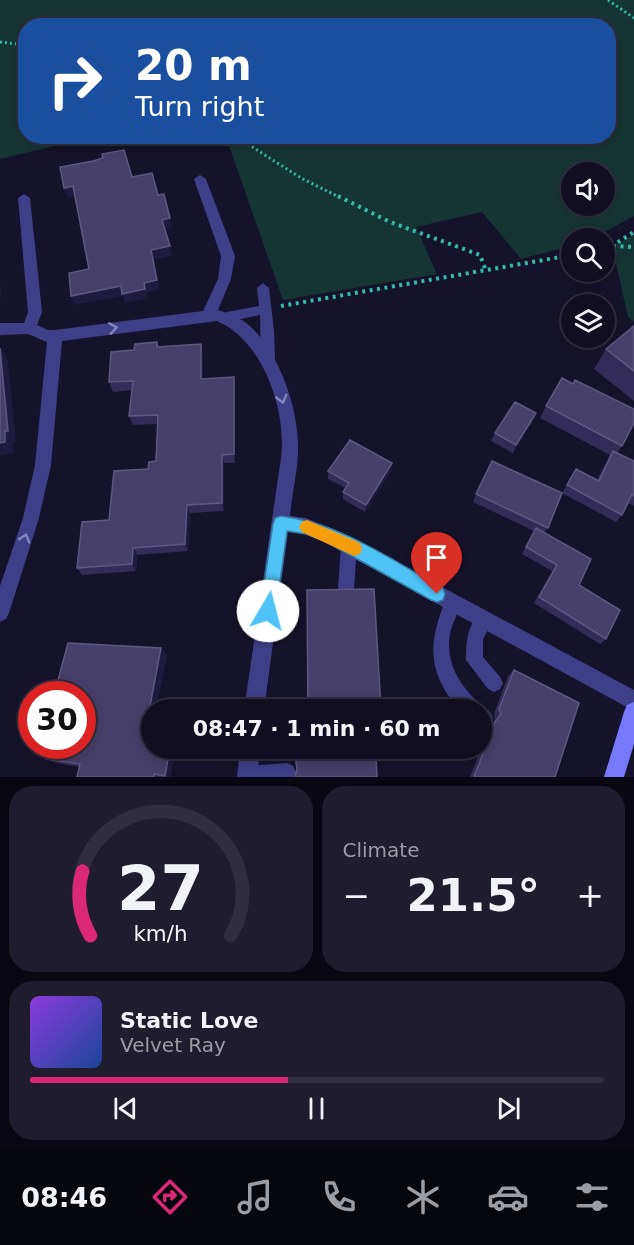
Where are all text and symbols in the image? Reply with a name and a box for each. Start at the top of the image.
text: 20 m [135,41,252,90]
icon: right [36,42,114,120]
text: Turn right [135,91,264,122]
map controls [561,162,615,348]
button: sound [561,162,615,216]
button: search [561,228,615,282]
button: layers [561,294,615,348]
one-way arrow [109,323,118,335]
one-way arrow [275,394,288,404]
pin [411,532,462,594]
one-way arrow [18,533,30,544]
icon: arrive [420,541,453,574]
position arrow [236,579,300,643]
speed limit sign: 30 [18,681,96,759]
text: 08:47 · 1 min · 60 m [193,716,440,741]
text: Climate [343,838,419,862]
text: 27 [117,852,204,925]
text: 21.5° [406,869,540,922]
text: − [343,876,370,915]
text: + [576,876,604,915]
text: km/h [134,921,188,946]
text: Static Love [120,1008,258,1033]
text: Velvet Ray [120,1033,226,1057]
icon: previous [109,1092,142,1125]
icon: pause [300,1092,333,1125]
icon: next [492,1092,525,1125]
icon: directions [149,1176,191,1218]
icon: music [234,1176,276,1218]
icon: phone [318,1176,360,1218]
icon: climate [402,1176,444,1218]
icon: car [487,1176,529,1218]
icon: filters [571,1176,613,1218]
text: 08:46 [21,1182,107,1213]

